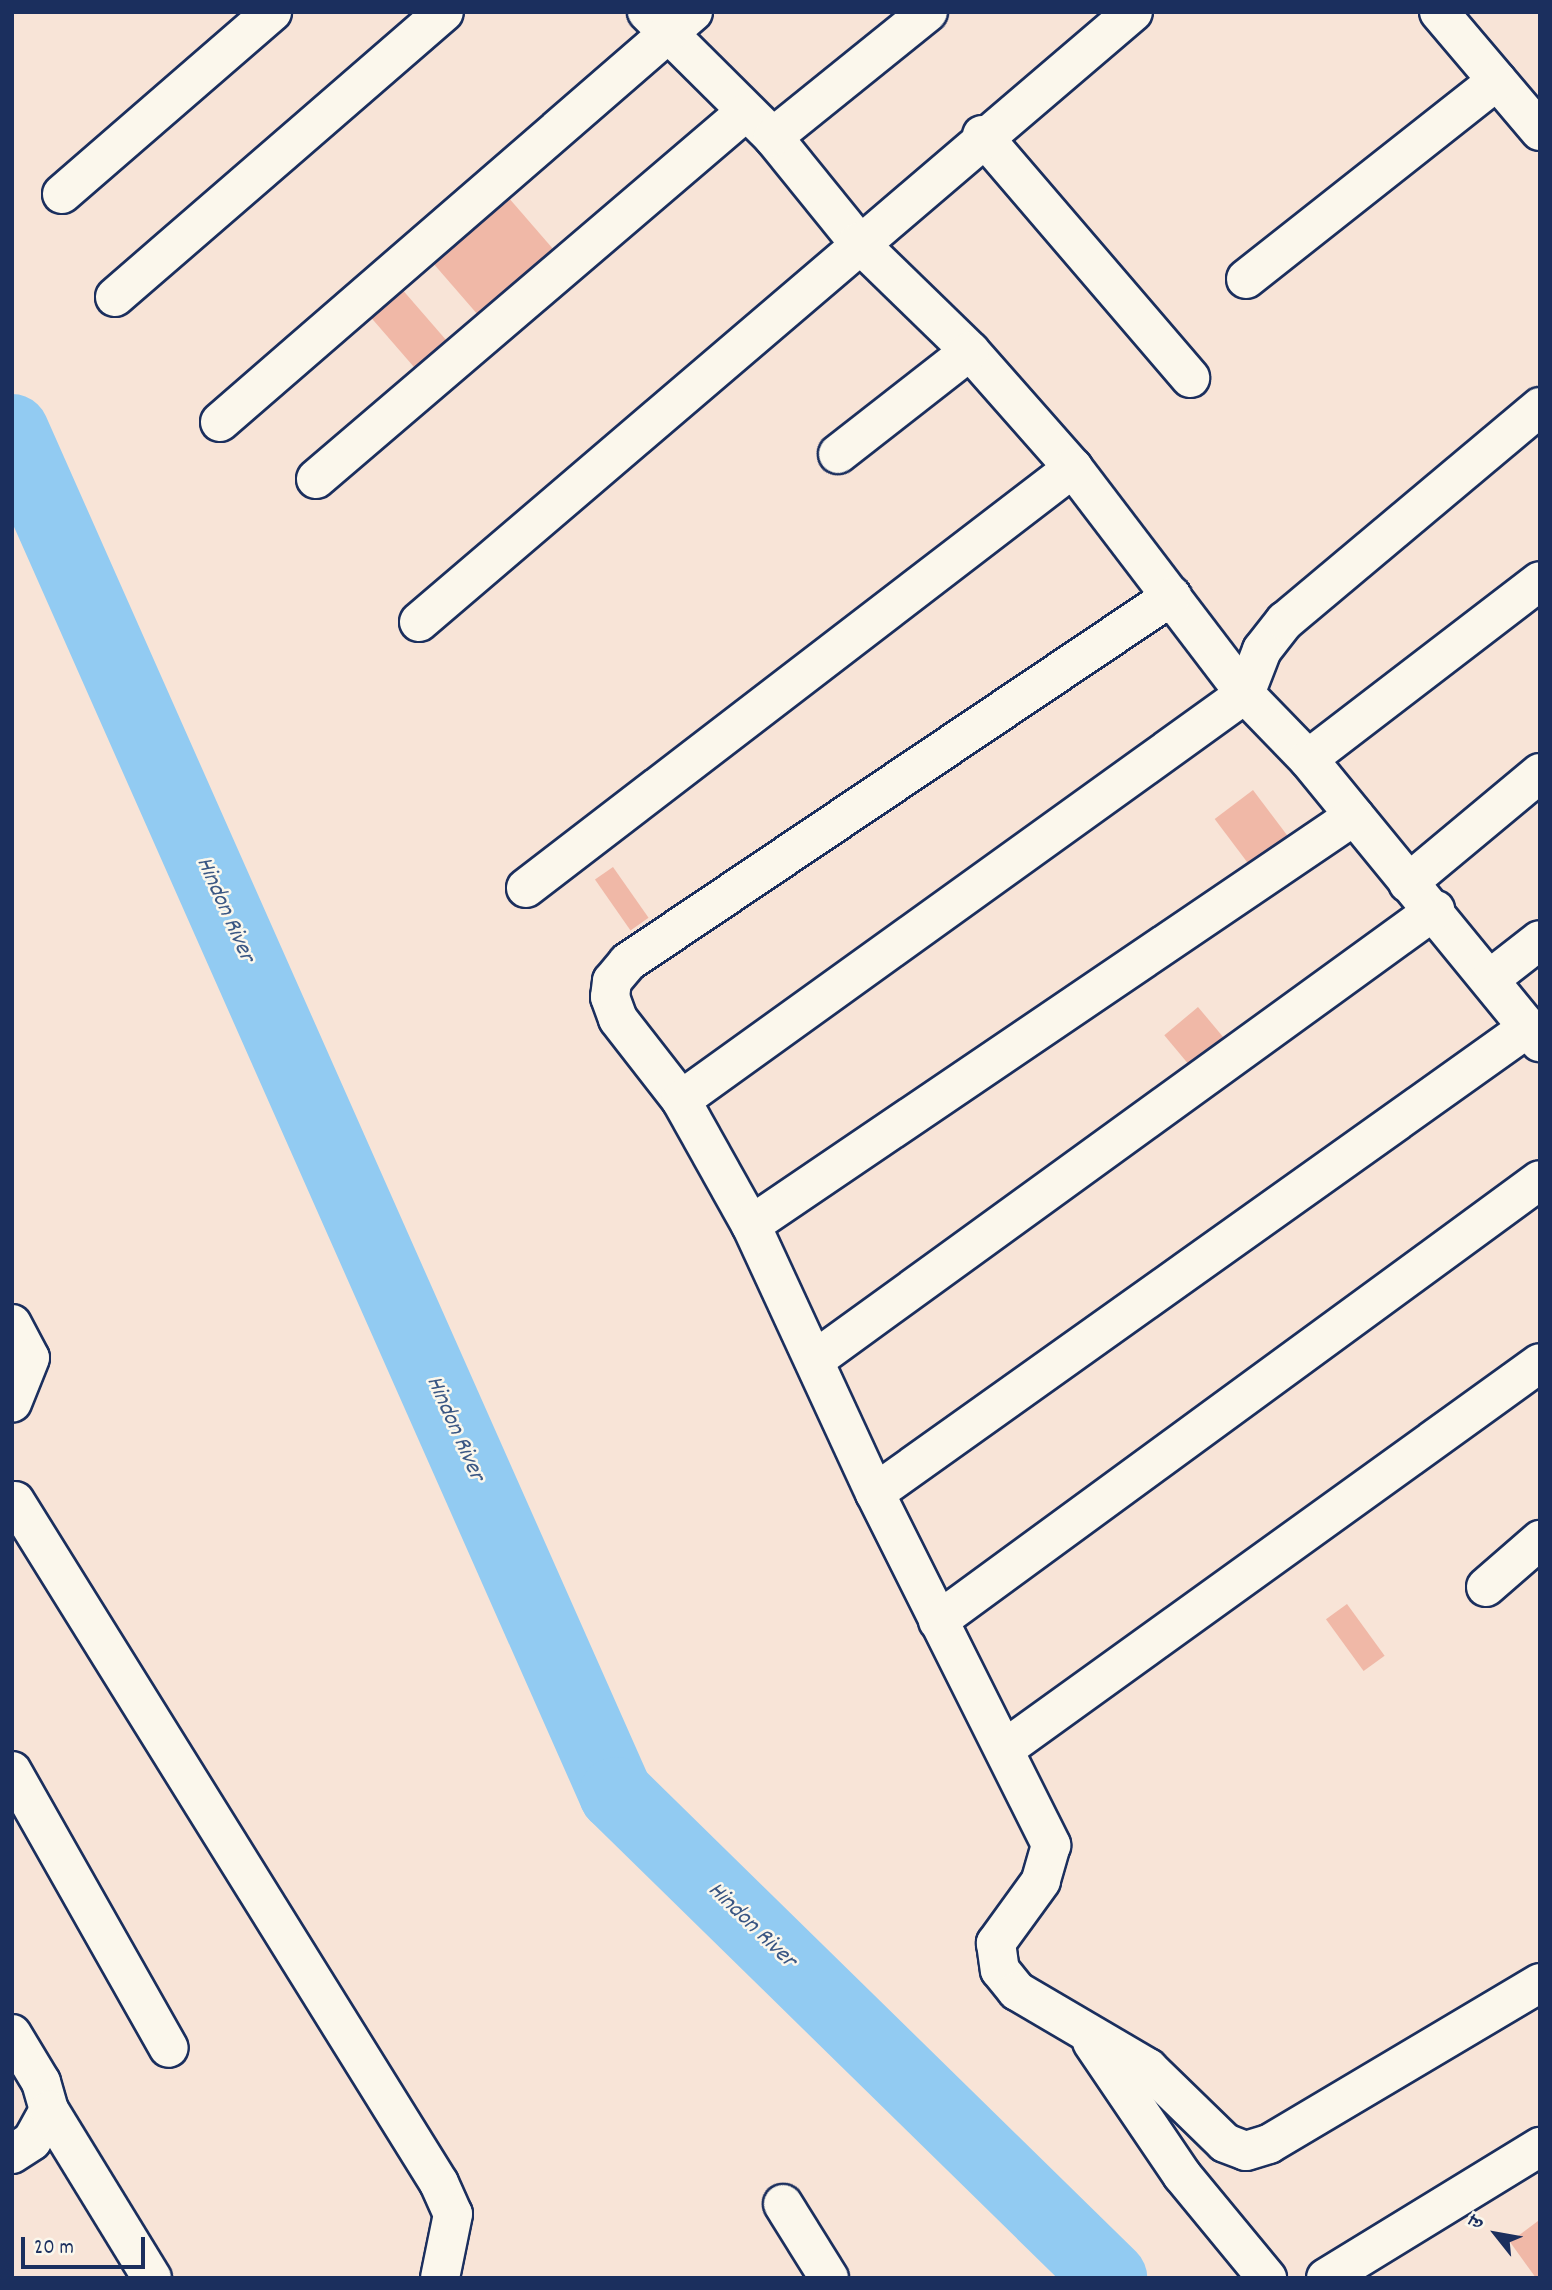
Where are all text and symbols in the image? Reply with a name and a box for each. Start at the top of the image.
water label: Hindon River [188,853,260,967]
water label: Hindon River [418,1372,490,1486]
water label: Hindon River [701,1877,801,1975]
north arrow [1461,2199,1531,2269]
text: उ [1463,2211,1492,2235]
scale bar [24,2224,149,2268]
text: 20 m [34,2234,74,2264]

